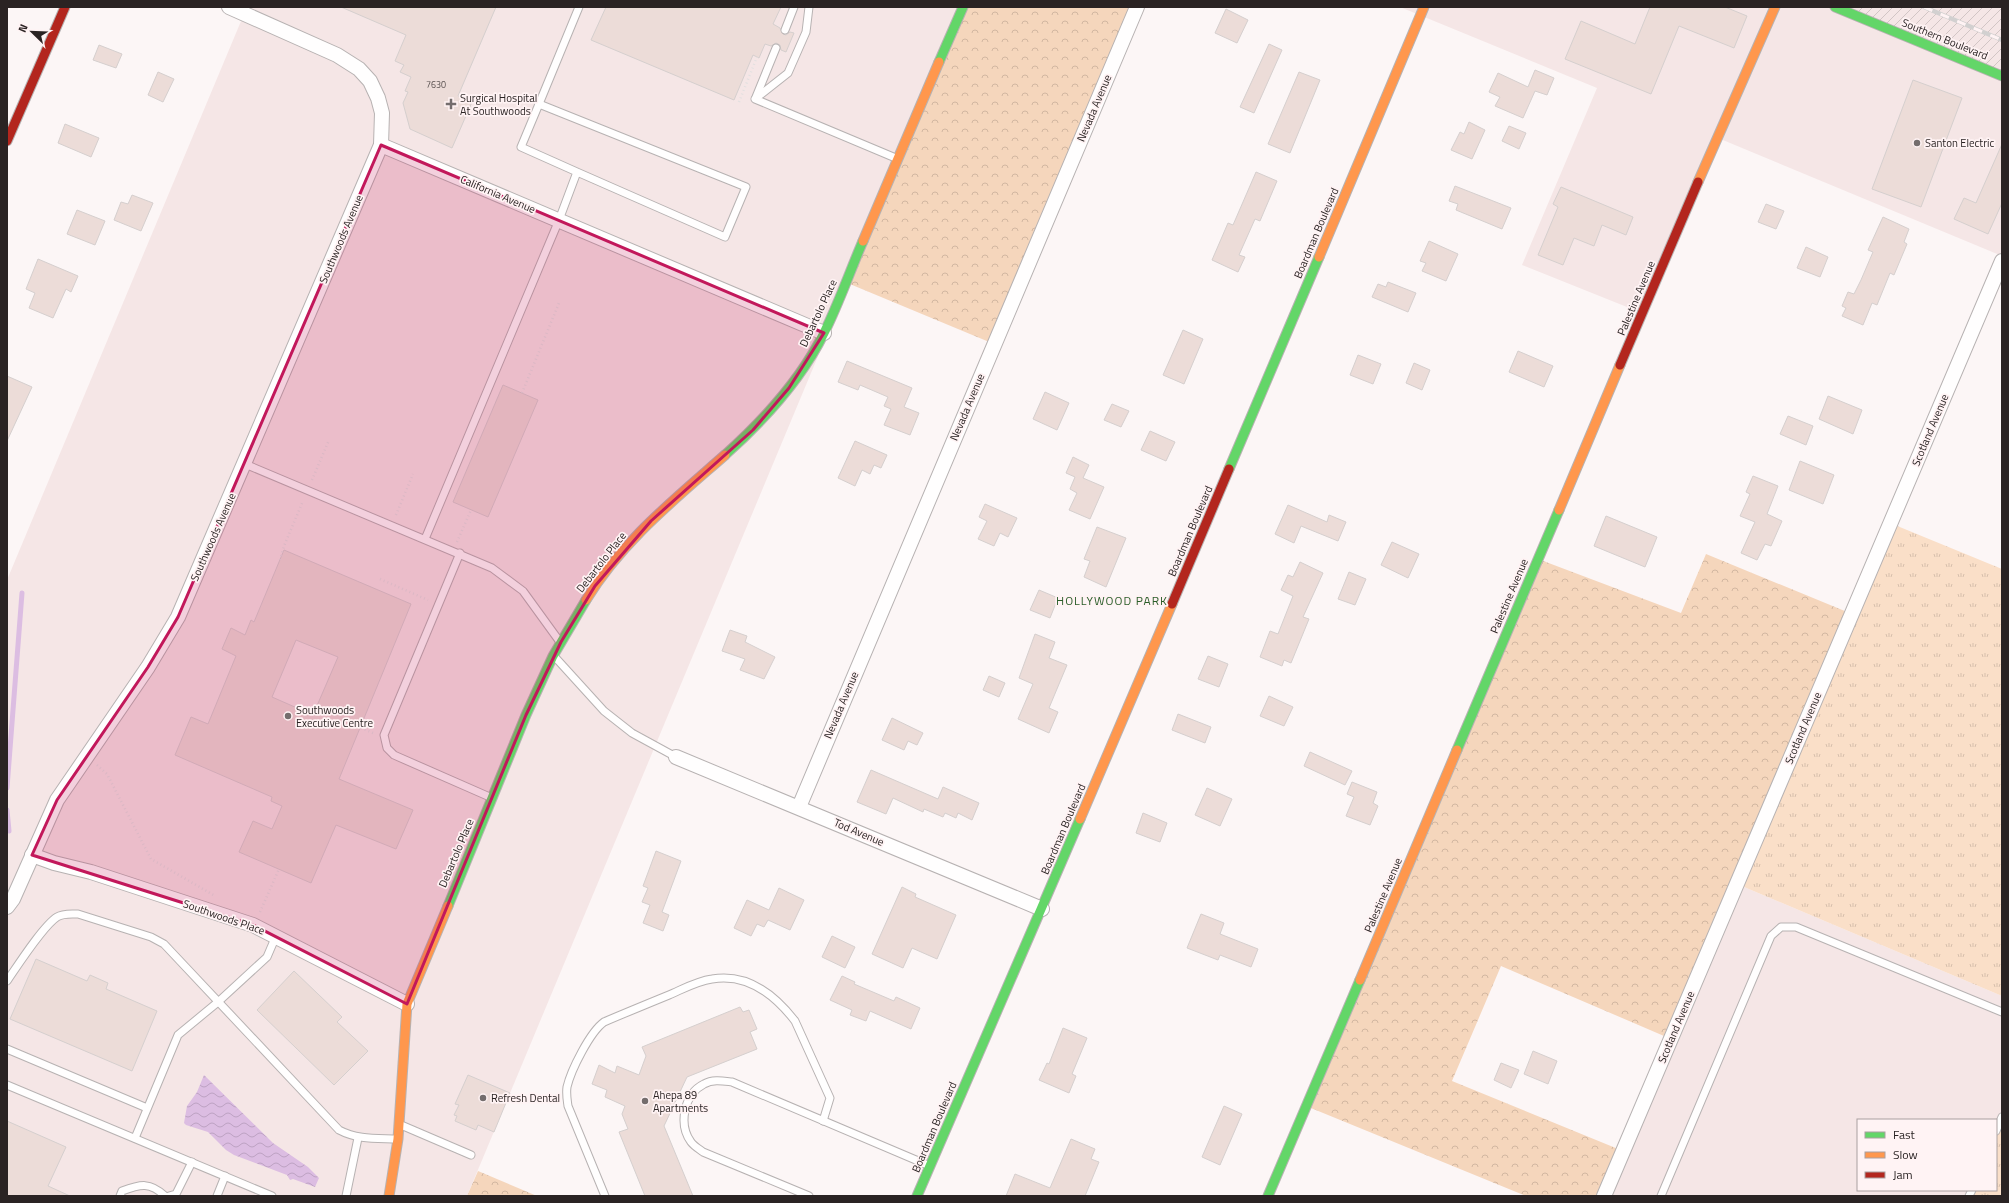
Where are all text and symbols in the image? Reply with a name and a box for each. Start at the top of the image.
north arrow [12,12,52,52]
street label: Southern Boulevard [1899,14,1991,64]
text: N [14,21,32,35]
street label: Nevada Avenue [1073,71,1116,144]
house number: 7630 [426,78,446,91]
place label: Surgical Hospital At Southwoods [460,90,537,119]
marker: Surgical Hospital At Southwoods [445,98,457,110]
place label: Santon Electric [1925,135,1994,151]
marker: Santon Electric [1912,138,1922,148]
street label: California Avenue [458,171,538,217]
street label: Boardman Boulevard [1290,185,1342,281]
street label: Southwoods Avenue [315,192,367,286]
street label: Palestine Avenue [1613,258,1659,338]
street label: Debartolo Place [795,276,841,349]
street label: Nevada Avenue [946,370,989,443]
street label: Scotland Avenue [1908,391,1953,469]
street label: Boardman Boulevard [1164,483,1216,579]
street label: Southwoods Avenue [186,490,240,584]
street label: Debartolo Place [572,528,630,596]
street label: Palestine Avenue [1486,556,1532,636]
district label: HOLLYWOOD PARK [1056,591,1168,610]
street label: Nevada Avenue [820,668,863,741]
street label: Scotland Avenue [1781,689,1826,767]
place label: Southwoods Executive Centre [296,702,373,731]
marker: Southwoods Executive Centre [283,711,293,721]
street label: Boardman Boulevard [1037,781,1089,877]
street label: Tod Avenue [831,814,887,850]
street label: Debartolo Place [434,816,478,890]
street label: Palestine Avenue [1360,855,1406,935]
street label: Southwoods Place [181,896,267,939]
street label: Scotland Avenue [1654,988,1699,1066]
street label: Boardman Boulevard [908,1079,960,1175]
place label: Ahepa 89 Apartments [653,1087,708,1116]
place label: Refresh Dental [491,1090,560,1106]
marker: Refresh Dental [478,1093,488,1103]
marker: Ahepa 89 Apartments [640,1096,650,1106]
legend [1857,1119,1997,1191]
text: Fast [1893,1125,1916,1144]
text: Slow [1893,1145,1918,1164]
text: Jam [1893,1165,1913,1184]

